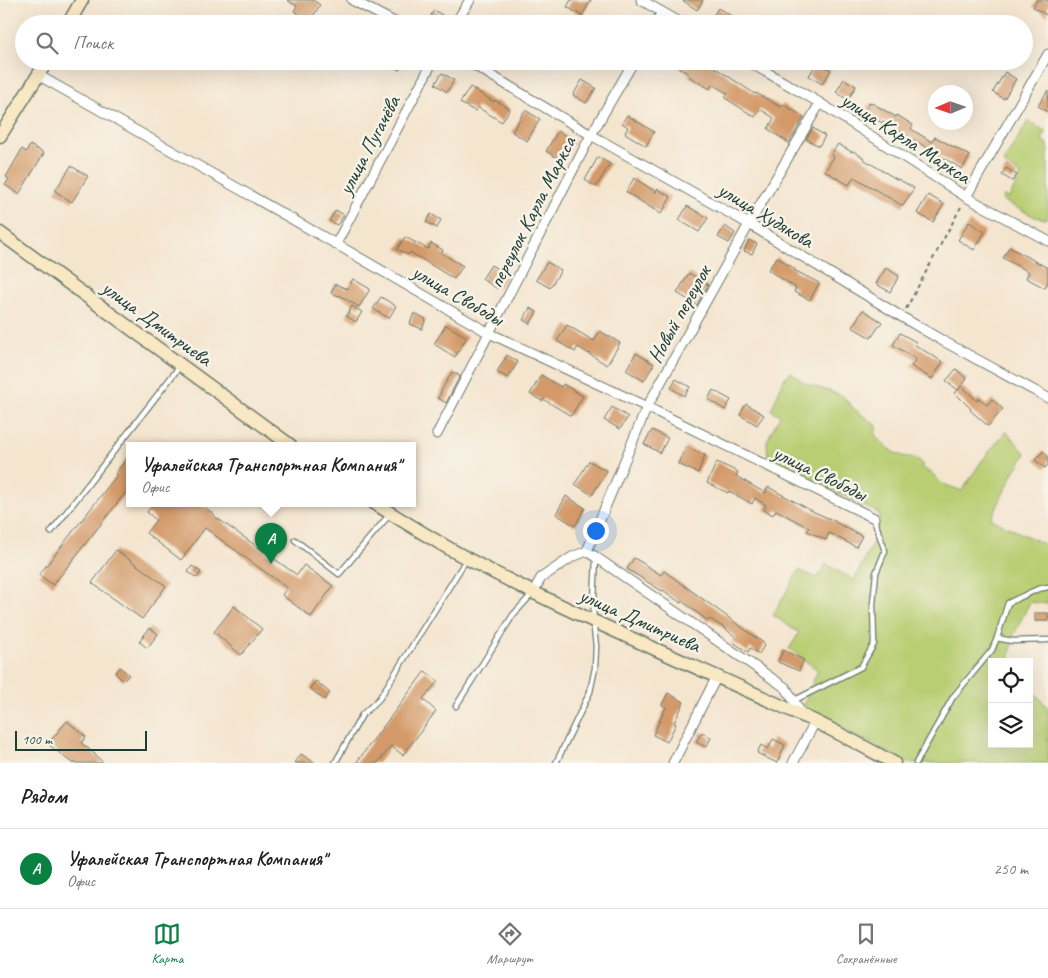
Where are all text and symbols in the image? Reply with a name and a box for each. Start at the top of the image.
search box [15,15,1033,70]
icon: search [33,29,61,57]
text: Поиск [73,31,113,55]
street label: улица Карла Маркса [835,85,977,190]
north arrow [928,85,973,130]
street label: улица Пугачёва [331,89,407,201]
street label: переулок Карла Маркса [483,130,582,292]
street label: улица Худякова [712,175,820,255]
street label: улица Свободы [406,257,510,332]
street label: Новый переулок [642,259,718,367]
street label: улица Дмитриева [95,273,219,373]
street label: улица Свободы [767,438,873,508]
popup [126,442,416,507]
text: Уфалейская Транспортная Компания" [141,453,401,477]
text: Офис [141,477,169,497]
your location [583,518,609,544]
pin: A [255,523,287,564]
street label: улица Дмитриева [574,581,706,659]
map controls [988,658,1033,748]
button: locate [988,658,1033,703]
button: layers [988,703,1033,748]
scale bar [15,728,148,751]
text: 100 m [22,731,52,748]
text: Рядом [20,783,67,809]
text: Уфалейская Транспортная Компания" [67,847,326,871]
text: A [32,859,40,879]
text: 250 m [994,859,1028,879]
text: Офис [67,871,95,891]
tab: Карта [151,920,184,967]
tab: Маршрут [486,920,533,967]
tab: Сохранённые [836,920,896,967]

